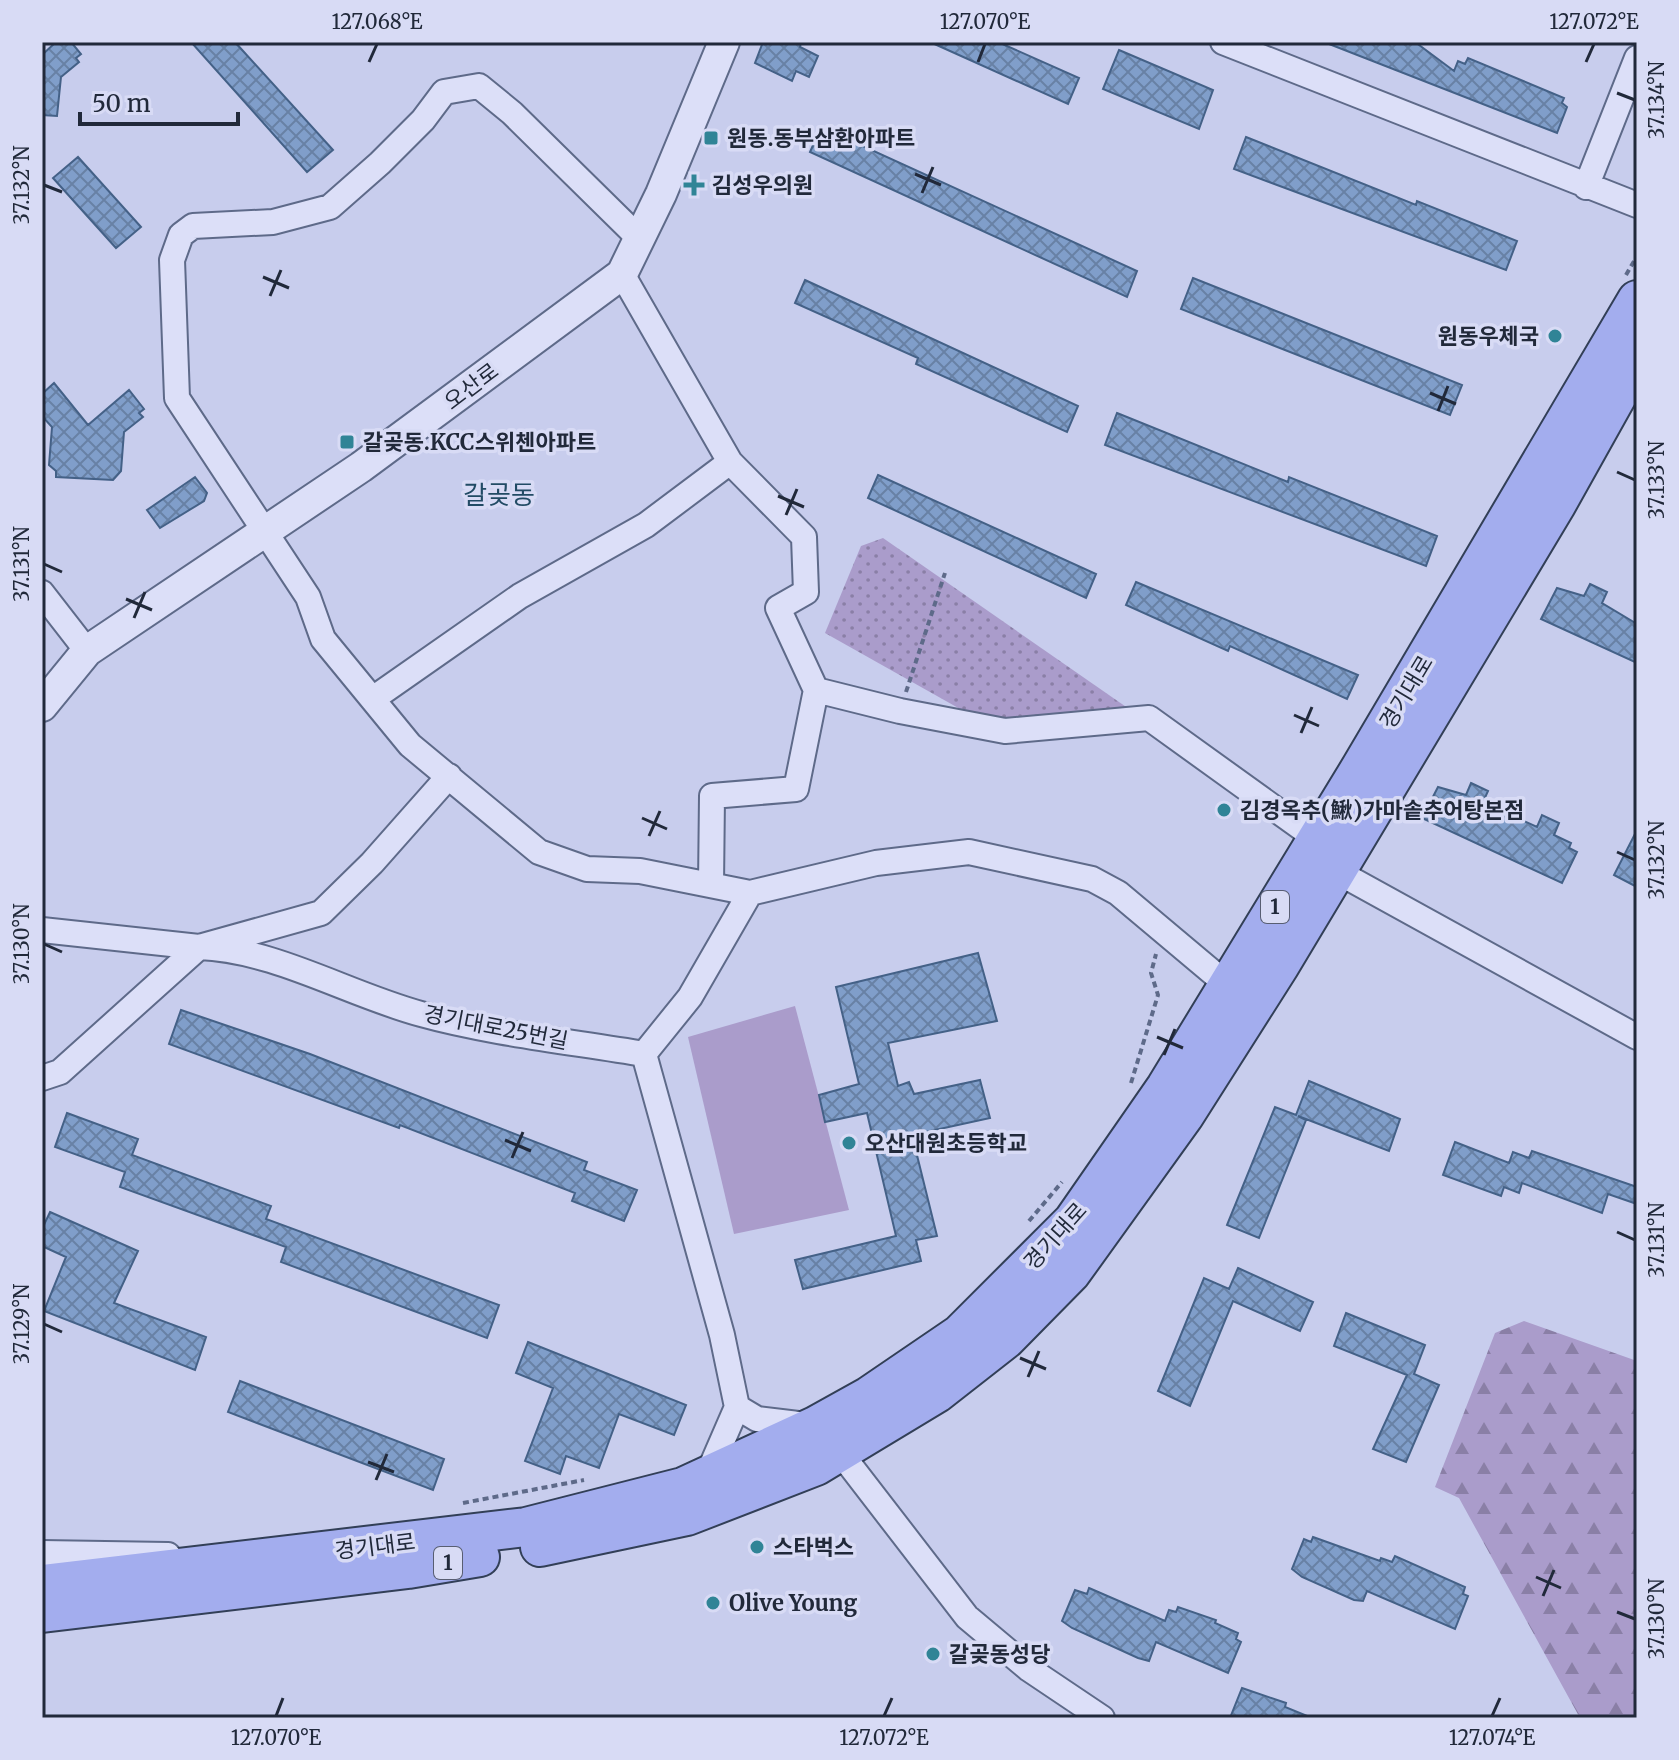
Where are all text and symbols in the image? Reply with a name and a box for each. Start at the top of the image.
text: 127.068°E [331,9,423,34]
text: 127.070°E [940,9,1031,34]
text: 127.072°E [1549,9,1639,34]
text: 37.134°N [1644,60,1669,139]
scale bar [80,76,238,126]
text: 50 m [92,88,151,119]
place label: 원동.동부삼환아파트 [727,124,915,152]
marker: 원동.동부삼환아파트 [702,129,720,147]
text: 37.132°N [9,145,34,225]
place label: 김성우의원 [712,171,813,199]
marker: 김성우의원 [683,174,705,196]
place label: 원동우체국 [1438,322,1539,350]
marker: 원동우체국 [1546,327,1564,345]
street label: 오산로 [438,357,504,415]
place label: 갈곶동.KCC스위첸아파트 [363,428,596,456]
marker: 갈곶동.KCC스위첸아파트 [338,433,356,451]
text: 37.133°N [1644,440,1669,519]
district label: 갈곶동 [463,478,535,511]
text: 37.131°N [9,526,34,602]
street label: 경기대로 [1373,650,1439,734]
place label: 김경옥추(鰍)가마솥추어탕본점 [1240,796,1524,824]
marker: 김경옥추(鰍)가마솥추어탕본점 [1215,801,1233,819]
text: 37.132°N [1644,820,1669,900]
road number: 1 [1261,891,1289,923]
text: 37.130°N [9,903,34,984]
street label: 경기대로25번길 [421,999,571,1055]
place label: 오산대원초등학교 [865,1129,1027,1157]
marker: 오산대원초등학교 [840,1134,858,1152]
street label: 경기대로 [1018,1197,1092,1275]
text: 37.131°N [1644,1202,1669,1278]
text: 37.129°N [9,1283,34,1364]
street label: 경기대로 [333,1527,417,1565]
place label: 스타벅스 [773,1533,854,1561]
marker: 스타벅스 [748,1538,766,1556]
road number: 1 [434,1547,462,1579]
text: 37.130°N [1644,1578,1669,1659]
place label: Olive Young [729,1589,857,1617]
marker: Olive Young [704,1594,722,1612]
place label: 갈곶동성당 [949,1640,1050,1668]
marker: 갈곶동성당 [924,1645,942,1663]
text: 127.070°E [231,1725,322,1750]
text: 127.072°E [839,1725,929,1750]
text: 127.074°E [1449,1725,1536,1750]

